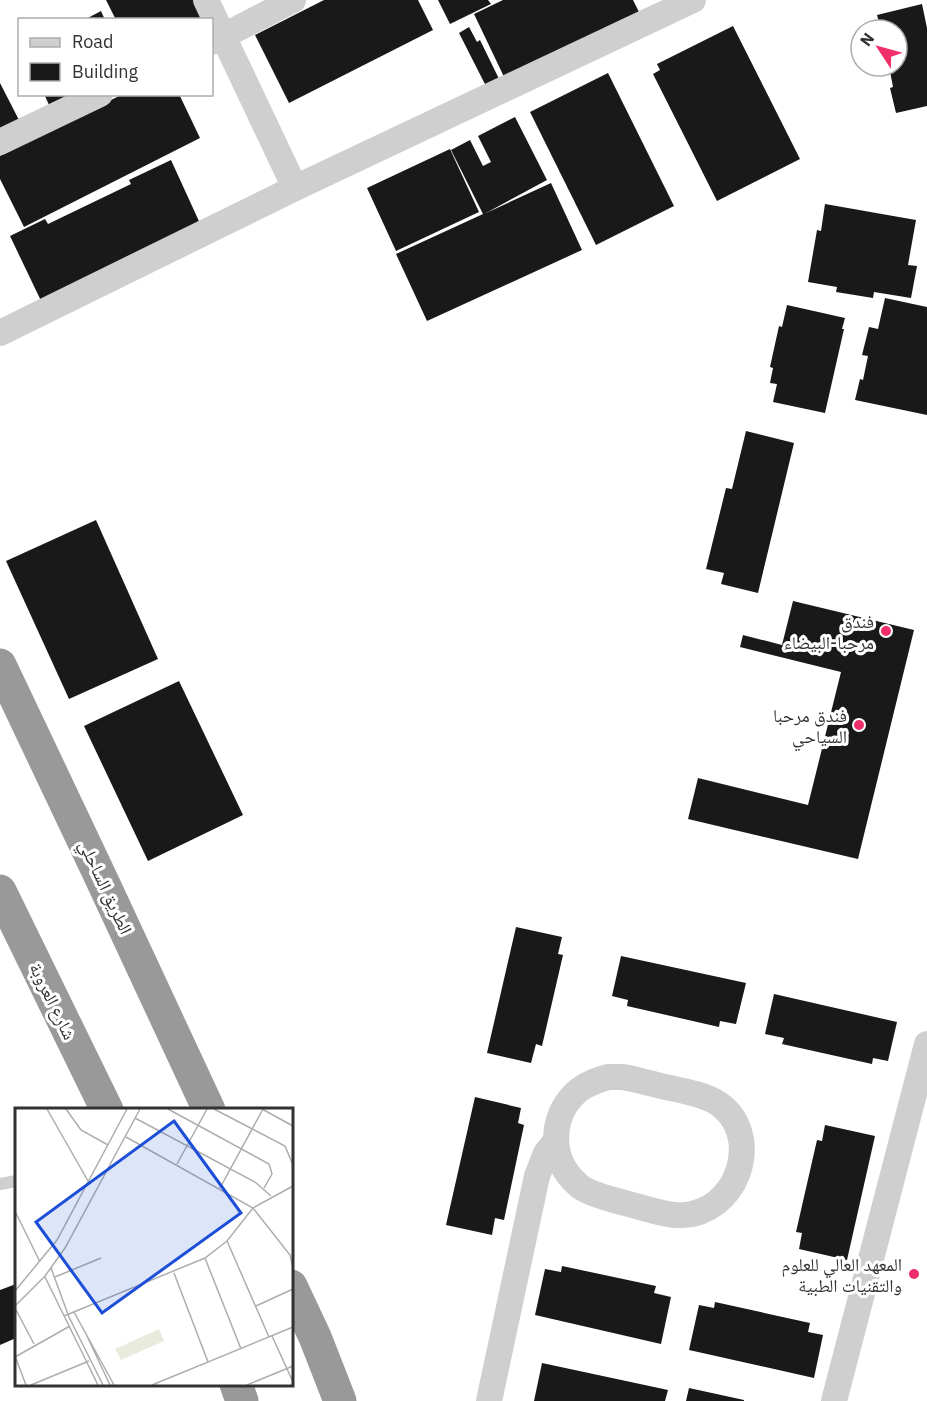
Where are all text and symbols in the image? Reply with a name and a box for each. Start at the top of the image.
legend [18,18,213,96]
north arrow [849,18,909,78]
text: N [855,29,878,50]
text: Road [72,30,113,53]
text: Building [72,60,139,83]
place label: فندق مرحبا-البيضاء [784,610,874,654]
marker: فندق مرحبا-البيضاء [879,624,893,638]
place label: فندق مرحبا السياحي [773,704,847,751]
marker: فندق مرحبا السياحي [852,718,866,732]
street label: الطريق الساحلي [71,836,138,939]
street label: شارع العروبة [25,959,81,1043]
inset map [15,1108,292,1386]
place label: المعهد العالي للعلوم والتقنيات الطبية [782,1253,902,1297]
marker: المعهد العالي للعلوم والتقنيات الطبية [907,1267,921,1281]

